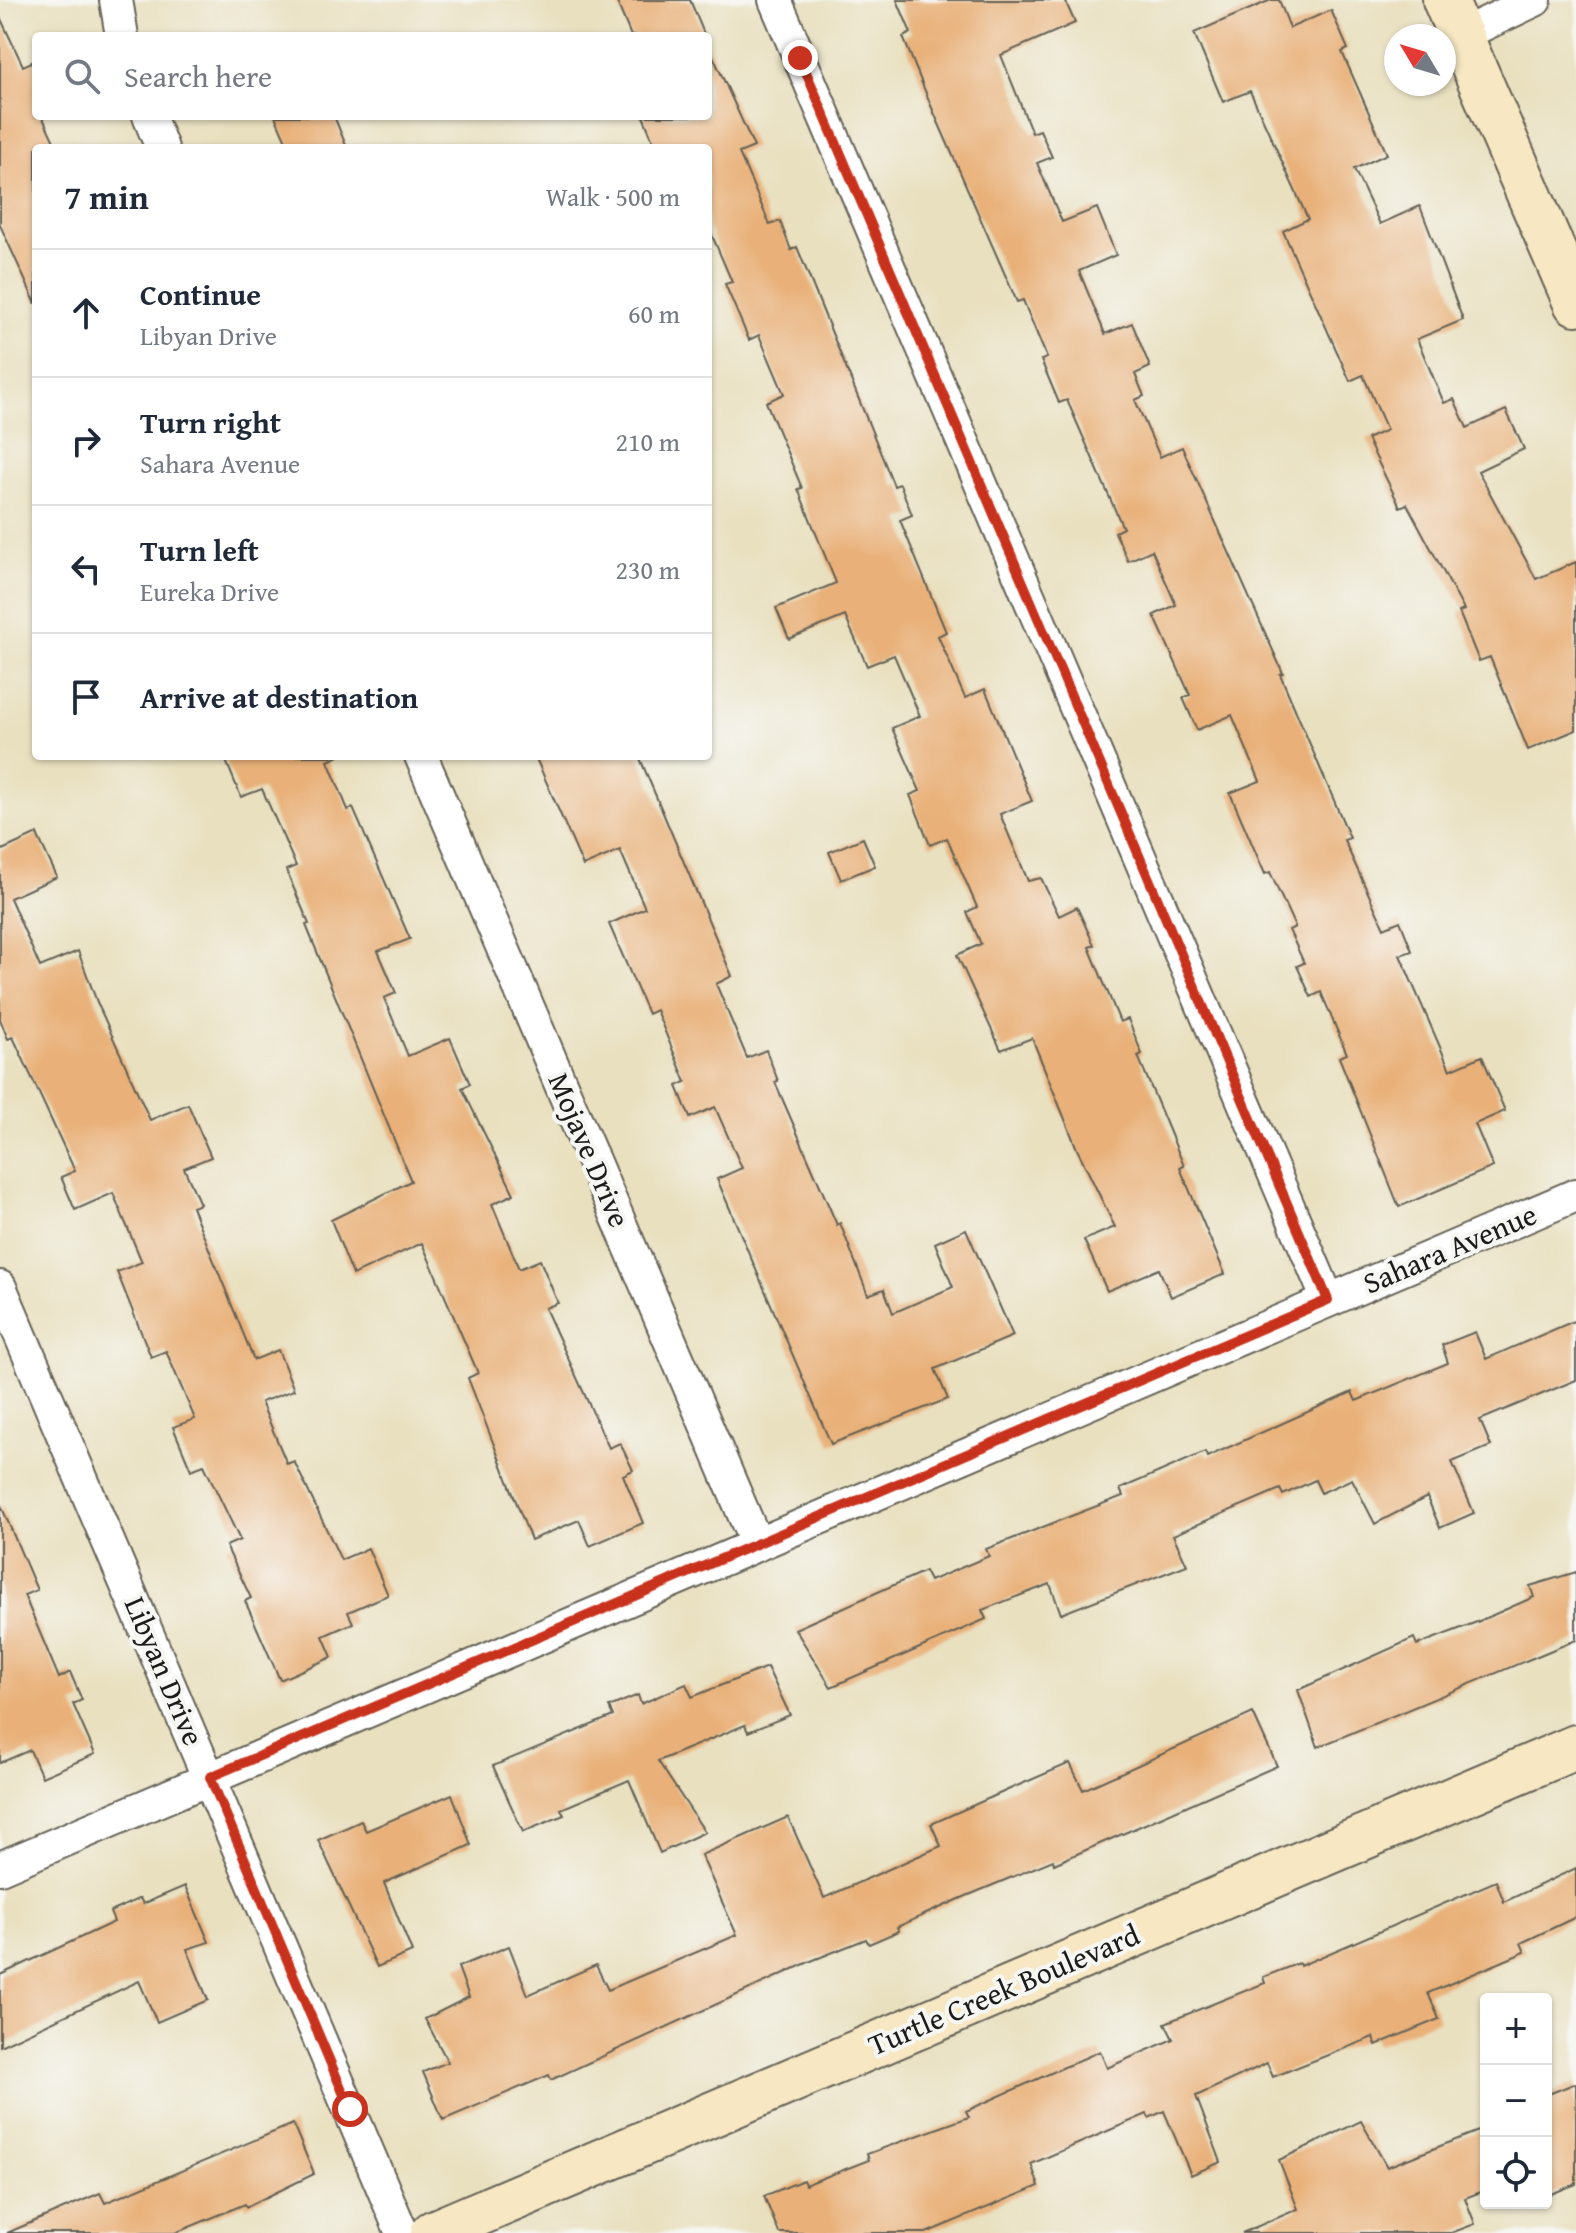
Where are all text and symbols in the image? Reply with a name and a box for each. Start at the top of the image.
north arrow [1384,24,1456,96]
search box [32,32,712,120]
route end [782,40,818,76]
icon: search [60,54,104,98]
text: Search here [124,54,272,98]
text: 7 min [64,172,149,221]
text: Walk · 500 m [546,177,680,216]
text: Continue [140,272,261,316]
icon: ahead [64,291,108,335]
text: 60 m [628,294,680,333]
text: Libyan Drive [140,316,277,355]
text: Turn right [140,400,281,444]
icon: right [64,419,108,463]
text: 210 m [615,422,680,461]
text: Sahara Avenue [140,444,300,483]
text: Turn left [140,528,259,572]
icon: left [64,547,108,591]
text: 230 m [615,550,680,589]
text: Eureka Drive [140,572,279,611]
icon: arrive [64,675,108,719]
text: Arrive at destination [140,675,418,719]
street label: Mojave Drive [538,1066,642,1234]
street label: Sahara Avenue [1356,1192,1543,1304]
street label: Libyan Drive [114,1589,216,1752]
street label: Turtle Creek Boulevard [861,1912,1146,2066]
map controls [1480,1993,1552,2209]
button: + [1480,1993,1552,2065]
button: − [1480,2065,1552,2137]
route start [332,2091,368,2127]
button: locate [1480,2137,1552,2209]

